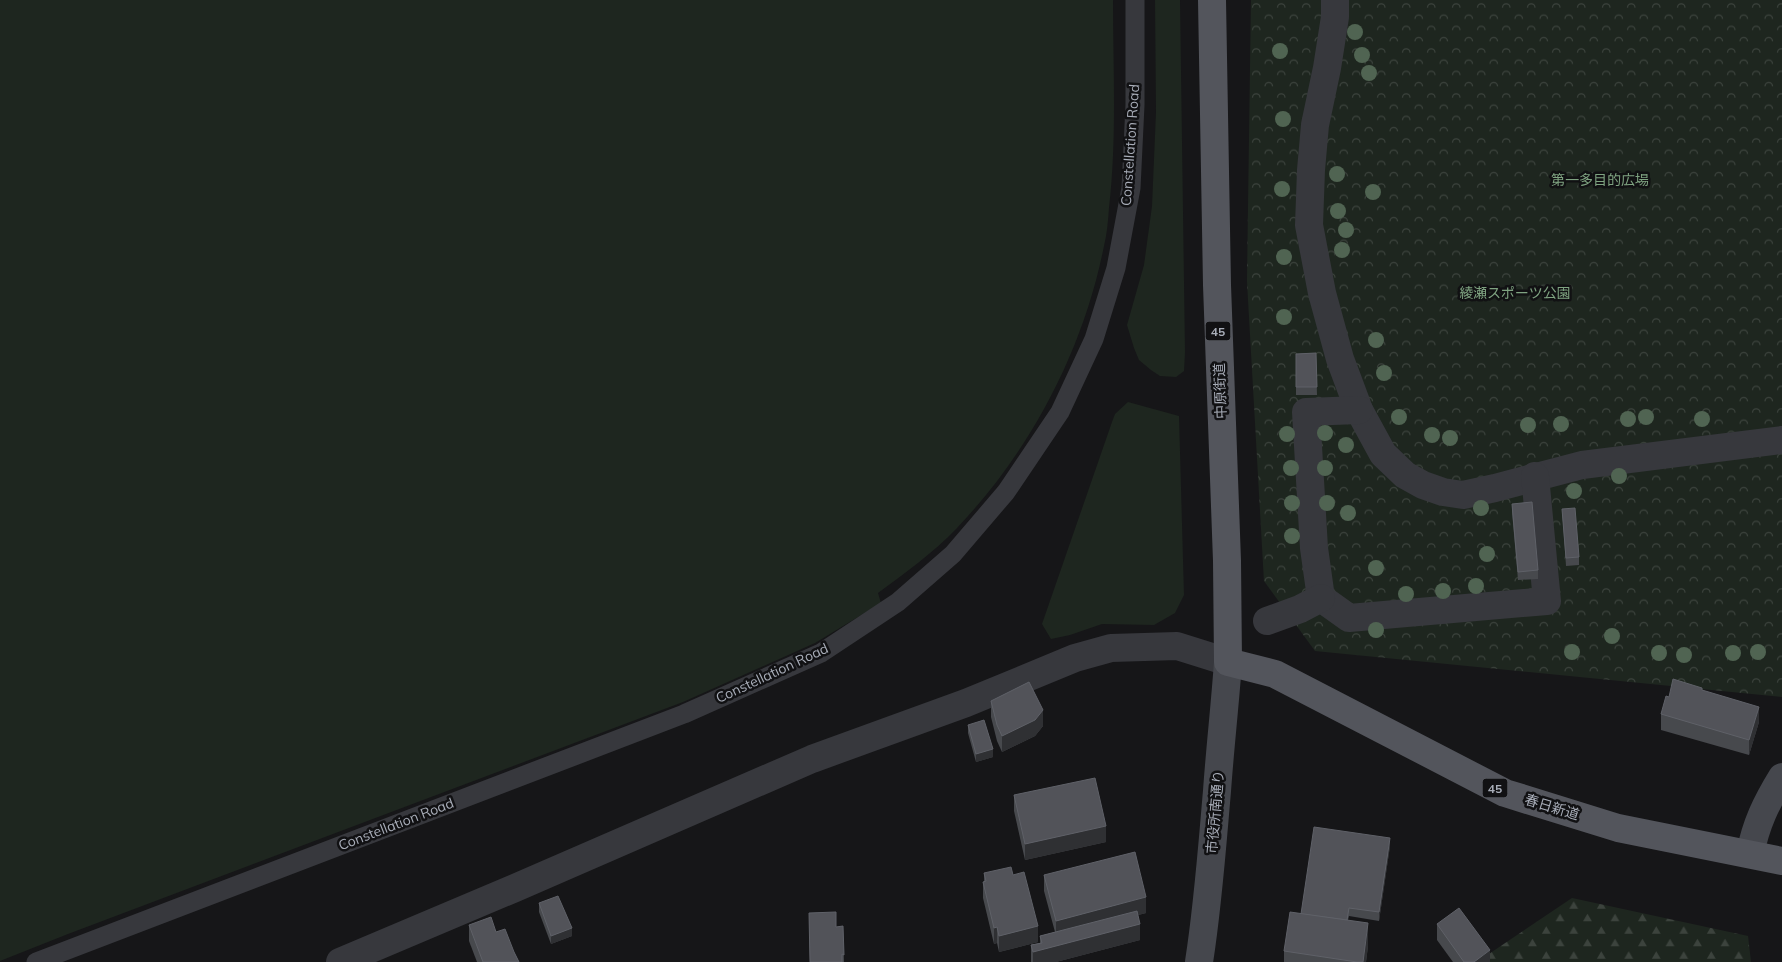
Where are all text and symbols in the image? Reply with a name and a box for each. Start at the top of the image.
street label: Constellation Road [1117,83,1143,207]
park label: 第一多目的広場 [1551,171,1649,189]
park label: 綾瀬スポーツ公園 [1459,284,1571,302]
road number: 45 [1206,322,1230,341]
street label: 中原街道 [1210,363,1230,419]
street label: Constellation Road [713,639,831,707]
street label: 市役所南通り [1202,769,1228,855]
road number: 45 [1482,778,1508,798]
street label: 春日新道 [1523,790,1581,824]
street label: Constellation Road [336,794,456,854]

